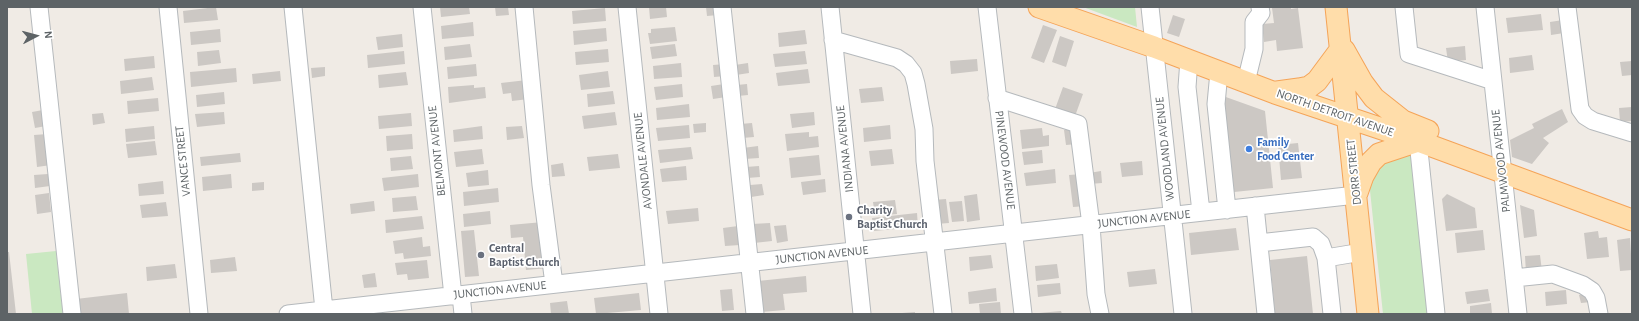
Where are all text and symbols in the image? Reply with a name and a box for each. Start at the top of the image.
north arrow [16,16,56,56]
text: N [43,30,54,39]
street label: NORTH DETROIT AVENUE [1274,86,1396,140]
street label: WOODLAND AVENUE [1152,96,1178,202]
street label: BELMONT AVENUE [425,105,449,197]
street label: INDIANA AVENUE [833,105,857,193]
street label: PALMWOOD AVENUE [1488,109,1514,213]
street label: PINEWOOD AVENUE [992,110,1018,210]
street label: AVONDALE AVENUE [631,112,655,210]
street label: VANCE STREET [172,125,194,197]
place label: Family Food Center [1257,135,1314,163]
street label: DORR STREET [1343,138,1365,206]
marker: Family Food Center [1244,144,1254,154]
place label: Charity Baptist Church [857,203,928,231]
street label: JUNCTION AVENUE [1097,207,1191,231]
marker: Charity Baptist Church [844,212,854,222]
place label: Central Baptist Church [489,241,560,269]
street label: JUNCTION AVENUE [775,243,869,267]
marker: Central Baptist Church [476,250,486,260]
street label: JUNCTION AVENUE [453,278,547,302]

